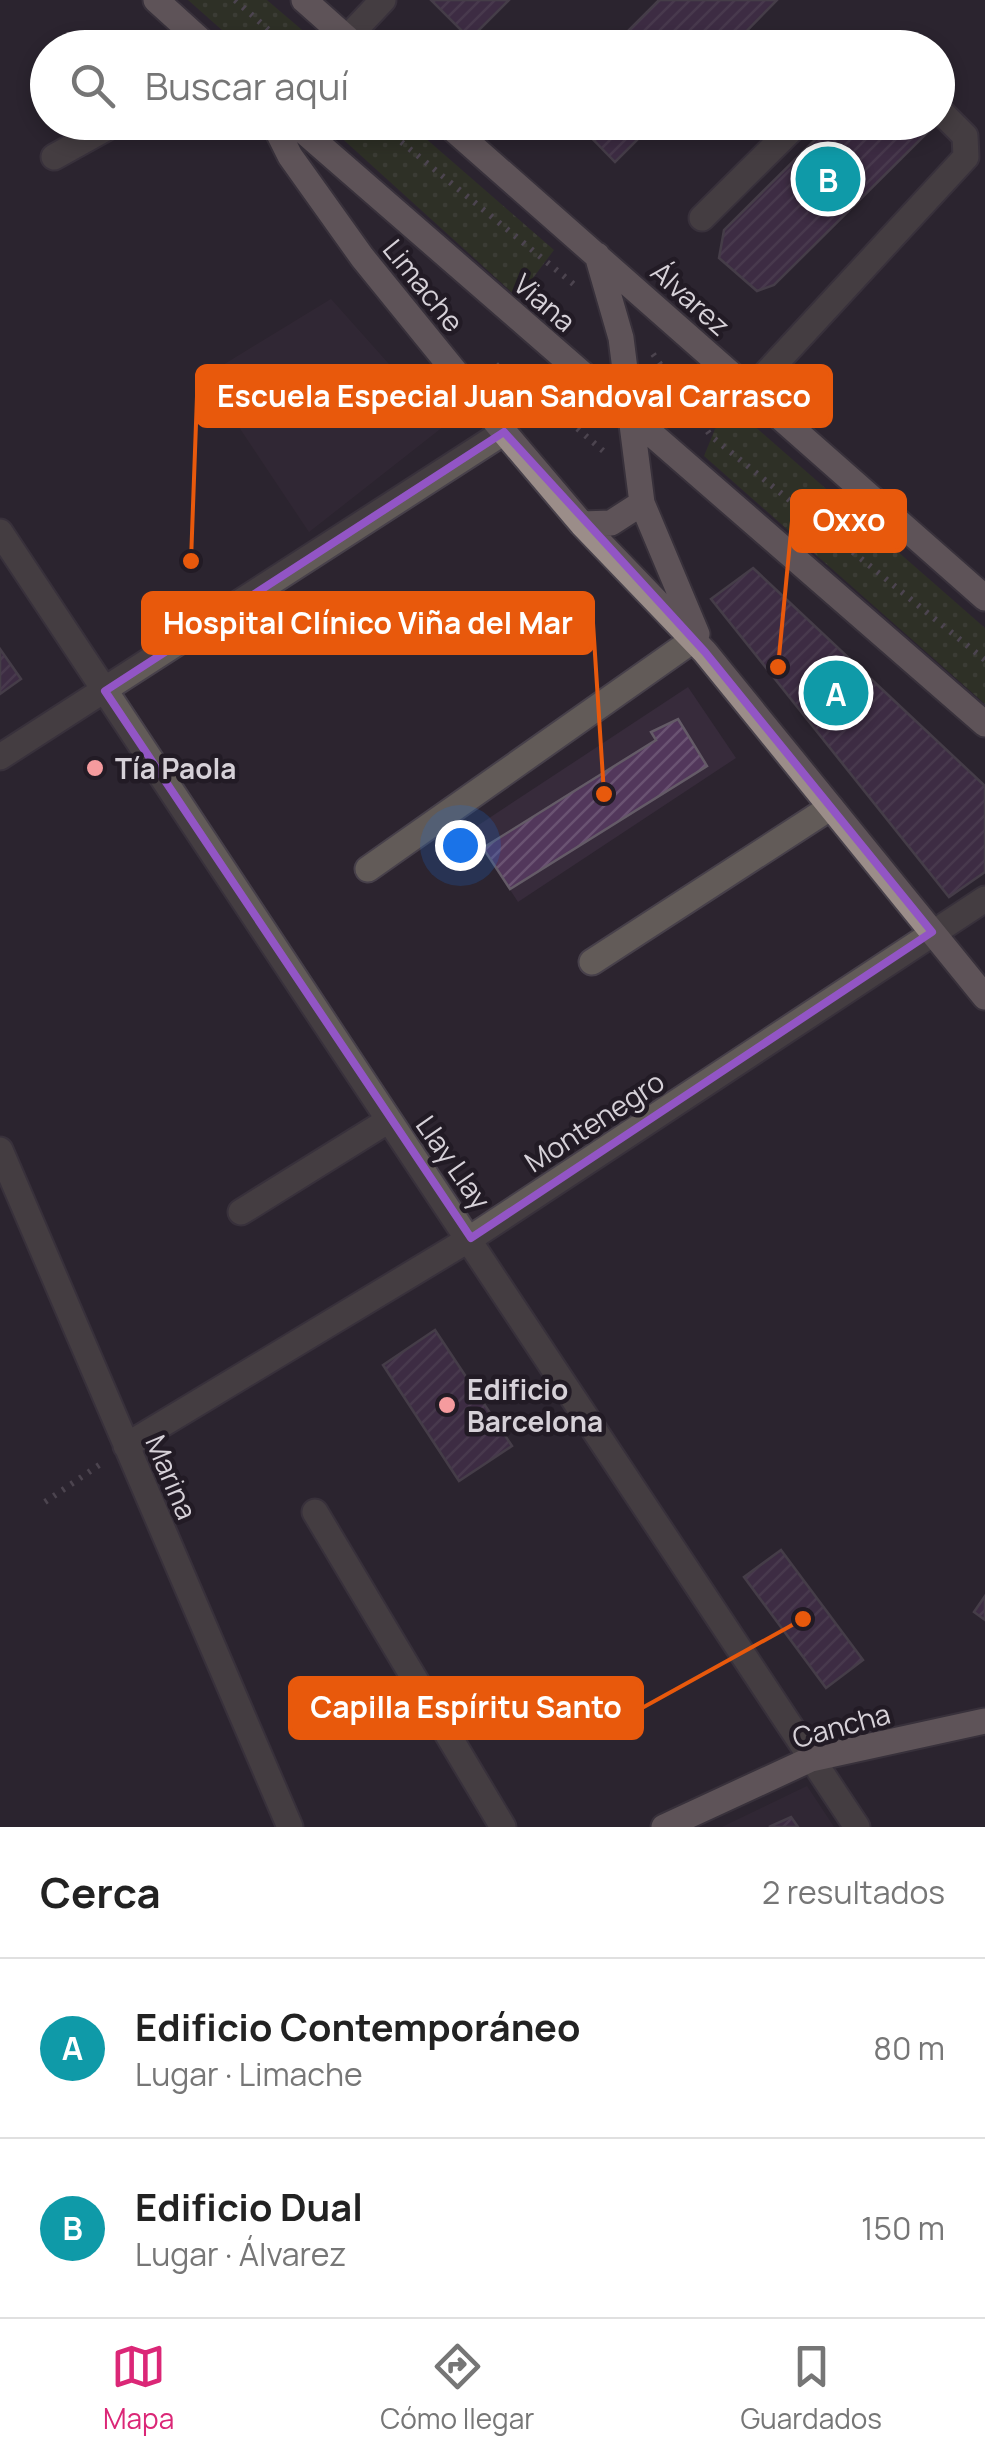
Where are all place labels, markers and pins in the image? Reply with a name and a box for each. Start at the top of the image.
pin: B [796,142,860,216]
callout: Escuela Especial Juan Sandoval Carrasco [197,366,831,426]
callout: Oxxo [792,491,905,551]
callout: Hospital Clínico Viña del Mar [143,593,593,653]
pin: A [804,656,868,730]
place label: Tía Paola [115,749,236,787]
marker: Tía Paola [84,757,106,779]
place label: Edificio Barcelona [467,1370,603,1440]
marker: Edificio Barcelona [436,1394,458,1416]
callout: Capilla Espíritu Santo [290,1678,642,1738]

